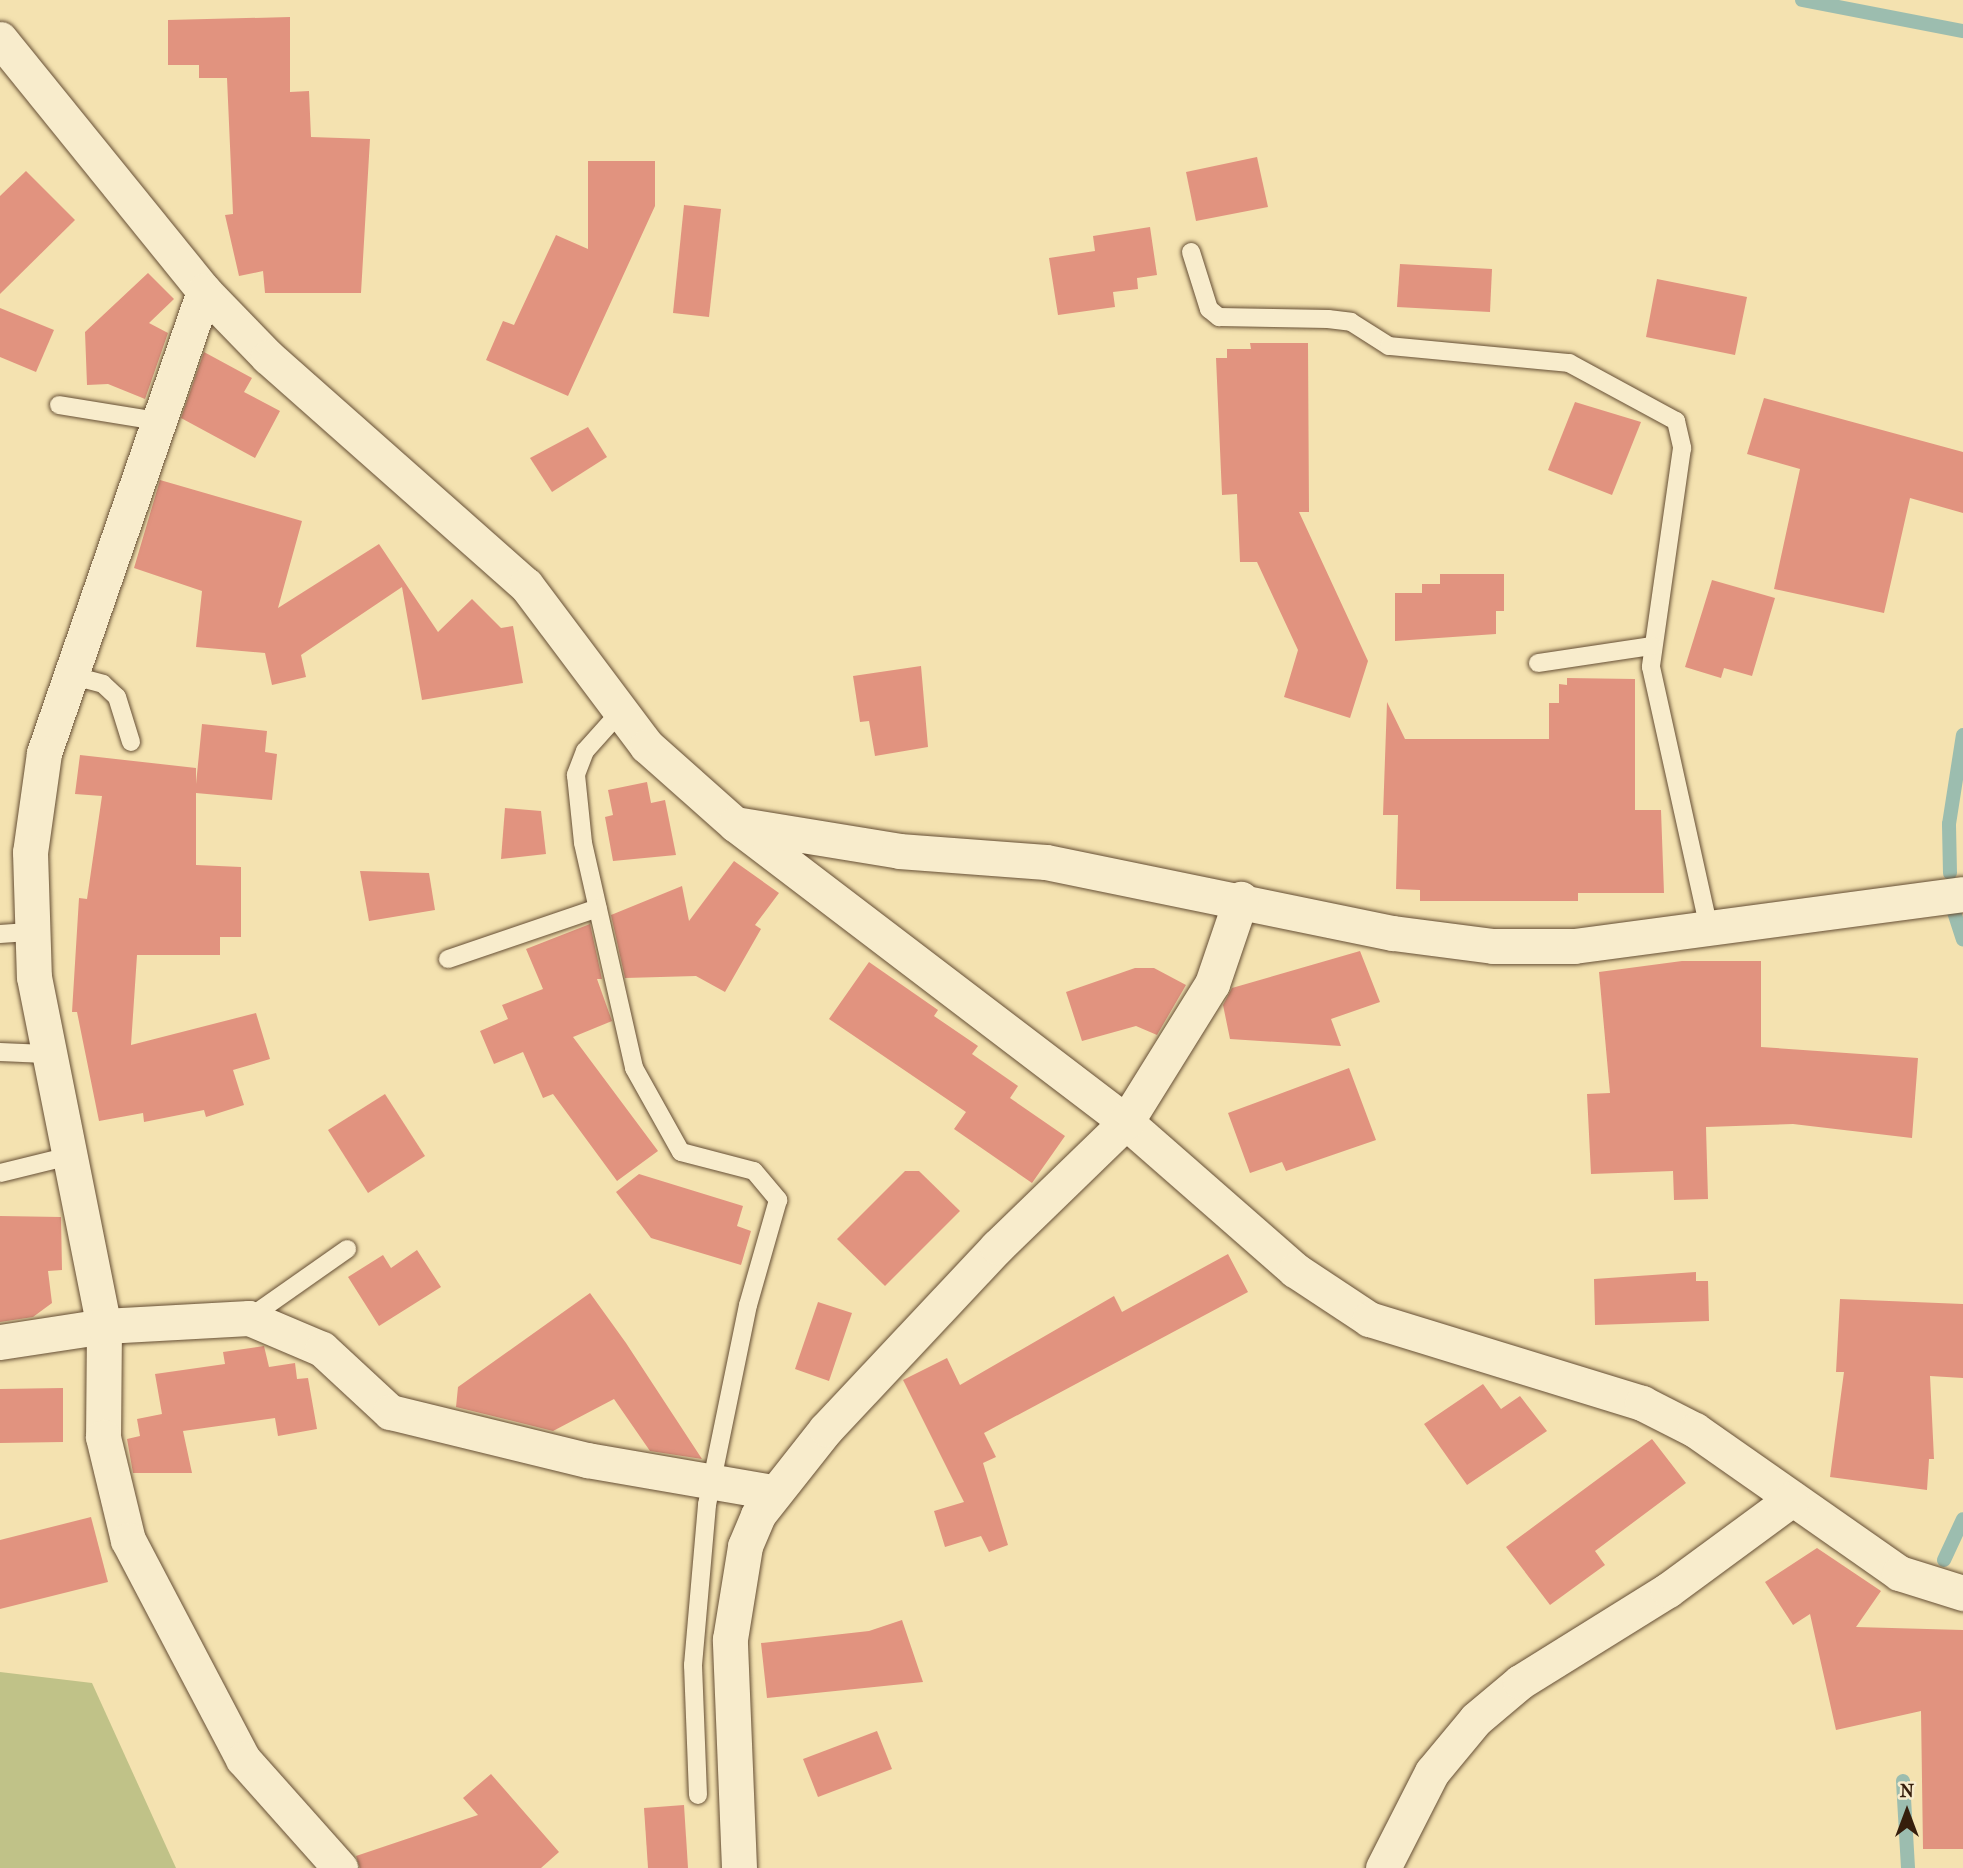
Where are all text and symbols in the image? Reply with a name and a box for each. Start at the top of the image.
north arrow [1872,1777,1942,1847]
text: N [1900,1780,1914,1802]

